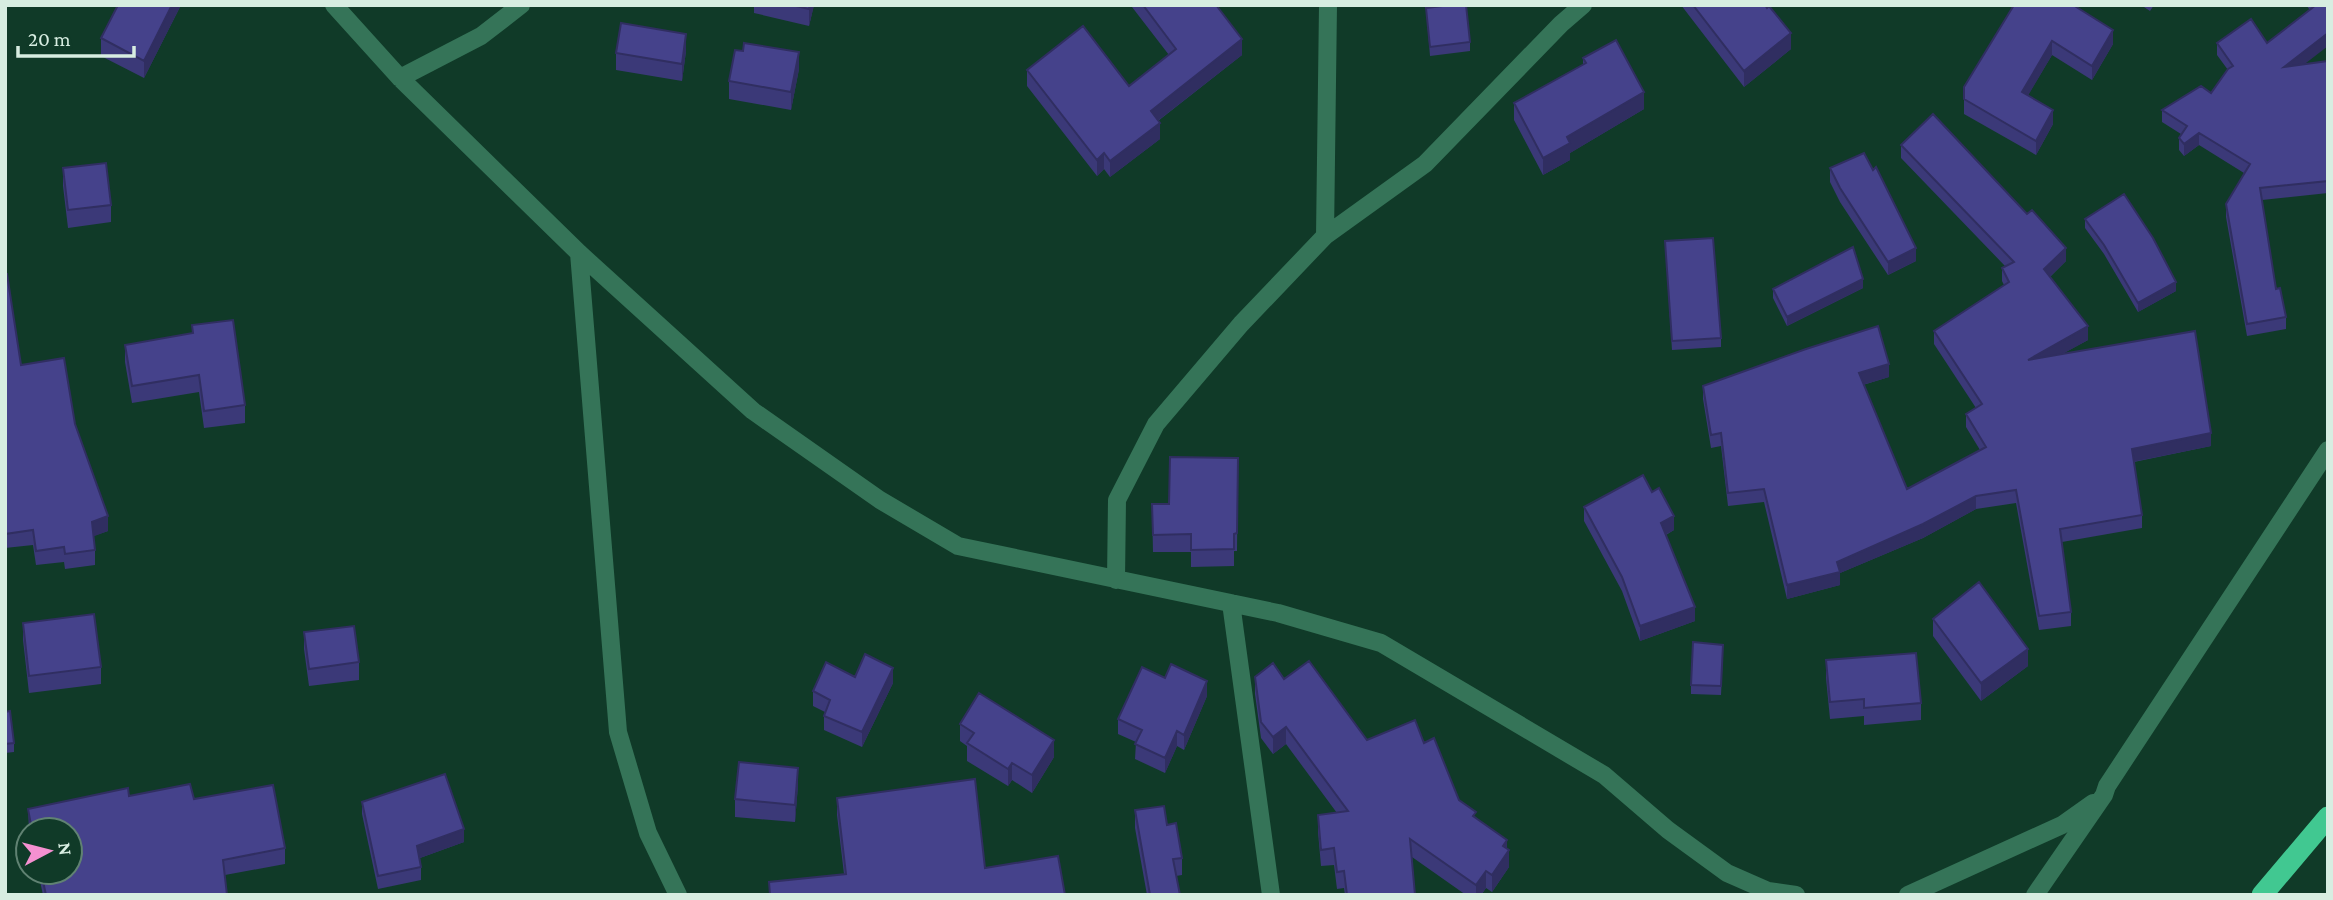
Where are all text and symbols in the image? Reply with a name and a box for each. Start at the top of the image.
scale bar [18,14,133,58]
text: 20 m [28,27,71,51]
north arrow [14,816,84,886]
text: N [54,841,77,857]

